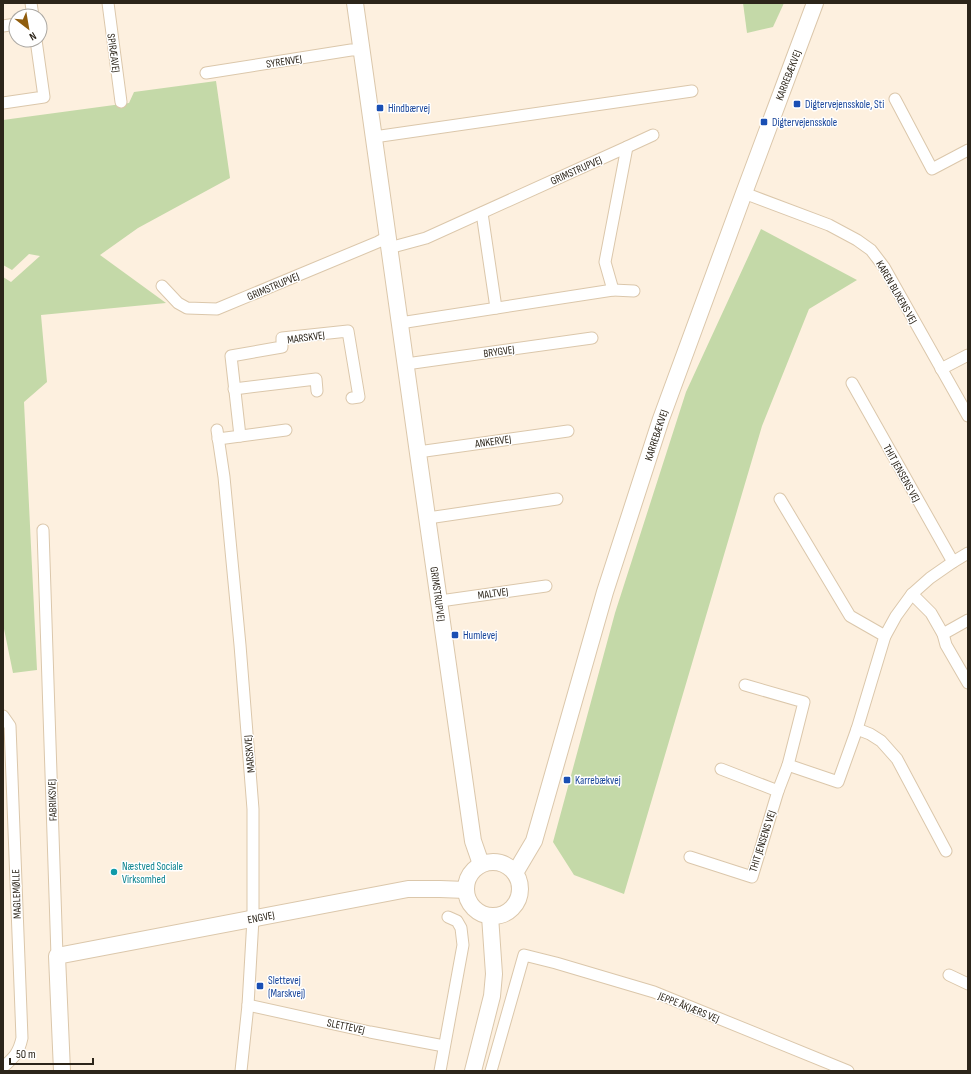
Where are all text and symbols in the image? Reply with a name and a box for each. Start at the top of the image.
north arrow [8,8,48,48]
text: N [27,29,39,43]
street label: SPIRÆAVEJ [104,33,123,74]
street label: KARREBÆKVEJ [773,48,804,102]
street label: SYRENVEJ [265,52,303,71]
place label: Digtervejensskole, Sti [805,98,884,111]
marker: Digtervejensskole, Sti [792,99,802,109]
place label: Hindbærvej [388,102,430,115]
marker: Hindbærvej [375,103,385,113]
place label: Digtervejensskole [772,116,837,129]
marker: Digtervejensskole [759,117,769,127]
street label: GRIMSTRUPVEJ [548,153,604,188]
street label: KAREN BLIXENS VEJ [873,258,920,326]
street label: GRIMSTRUPVEJ [245,270,301,303]
street label: MARSKVEJ [286,328,326,347]
street label: BRYGVEJ [483,343,516,360]
street label: KARREBÆKVEJ [642,408,671,462]
street label: ANKERVEJ [473,433,512,451]
street label: THIT JENSENS VEJ [880,442,923,504]
street label: GRIMSTRUPVEJ [427,566,448,622]
street label: MALTVEJ [477,585,509,602]
place label: Humlevej [463,629,497,642]
marker: Humlevej [450,630,460,640]
street label: MARSKVEJ [241,735,258,773]
place label: Karrebækvej [575,774,621,787]
marker: Karrebækvej [562,775,572,785]
street label: FABRIKSVEJ [45,779,60,821]
street label: THIT JENSENS VEJ [746,809,779,874]
place label: Næstved Sociale Virksomhed [122,860,183,886]
marker: Næstved Sociale Virksomhed [109,867,119,877]
street label: MAGLEMØLLE [9,869,24,919]
street label: ENGVEJ [246,909,276,926]
place label: Slettevej (Marskvej) [268,974,305,1000]
marker: Slettevej (Marskvej) [255,981,265,991]
street label: JEPPE ÅKJÆRS VEJ [655,989,721,1026]
street label: SLETTEVEJ [326,1016,366,1037]
scale bar [10,1040,93,1066]
text: 50 m [16,1047,36,1062]

